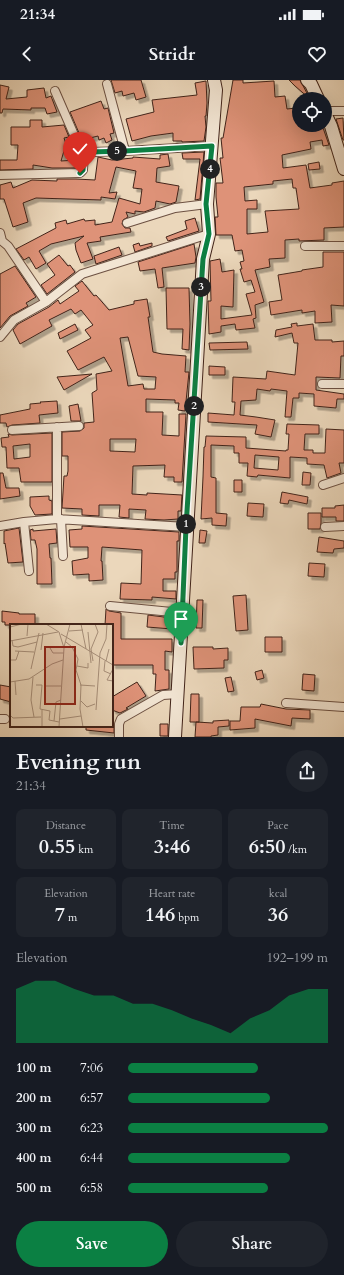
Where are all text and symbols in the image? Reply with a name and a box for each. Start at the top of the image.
text: 21:34 [20,4,55,24]
text: Stridr [149,42,195,67]
icon: back [16,43,38,65]
icon: heart [306,43,328,65]
map controls [292,92,332,132]
button: locate [292,92,332,132]
pin [63,132,97,173]
icon: check [69,138,91,160]
pin: 5 [107,141,127,161]
text: 5 [114,143,120,158]
pin: 4 [200,159,220,179]
text: 4 [207,161,213,176]
pin: 3 [191,277,211,297]
text: 3 [198,279,204,294]
pin: 2 [184,396,204,416]
text: 2 [191,398,197,413]
pin: 1 [176,514,196,534]
text: 1 [183,516,189,531]
pin [164,602,198,643]
icon: arrive [170,608,192,630]
inset map [10,624,113,727]
text: Evening run [16,747,141,777]
button: share [286,750,328,792]
text: 21:34 [16,777,46,795]
text: Distance [46,818,86,833]
text: Time [159,818,185,833]
text: Pace [267,818,289,833]
text: 0.55 [39,833,75,860]
text: 3:46 [154,833,190,860]
text: 6:50 [249,833,285,860]
text: km [75,842,93,857]
text: /km [285,842,307,857]
text: Elevation [44,886,88,901]
text: Heart rate [149,886,195,901]
text: kcal [269,886,287,901]
text: 7 [55,901,65,928]
text: 146 [145,901,175,928]
text: 36 [268,901,288,928]
text: m [65,910,77,925]
text: bpm [175,910,199,925]
text: Elevation [16,949,68,967]
text: 192–199 m [266,949,328,967]
text: 100 m [16,1059,51,1077]
text: 7:06 [80,1059,103,1077]
text: 200 m [16,1089,51,1107]
text: 6:57 [80,1089,103,1107]
text: 300 m [16,1119,51,1137]
text: 6:23 [80,1119,103,1137]
text: 400 m [16,1149,51,1167]
text: 6:44 [80,1149,103,1167]
text: 500 m [16,1179,51,1197]
text: 6:58 [80,1179,103,1197]
button: Save [16,1221,168,1267]
button: Share [176,1221,328,1267]

